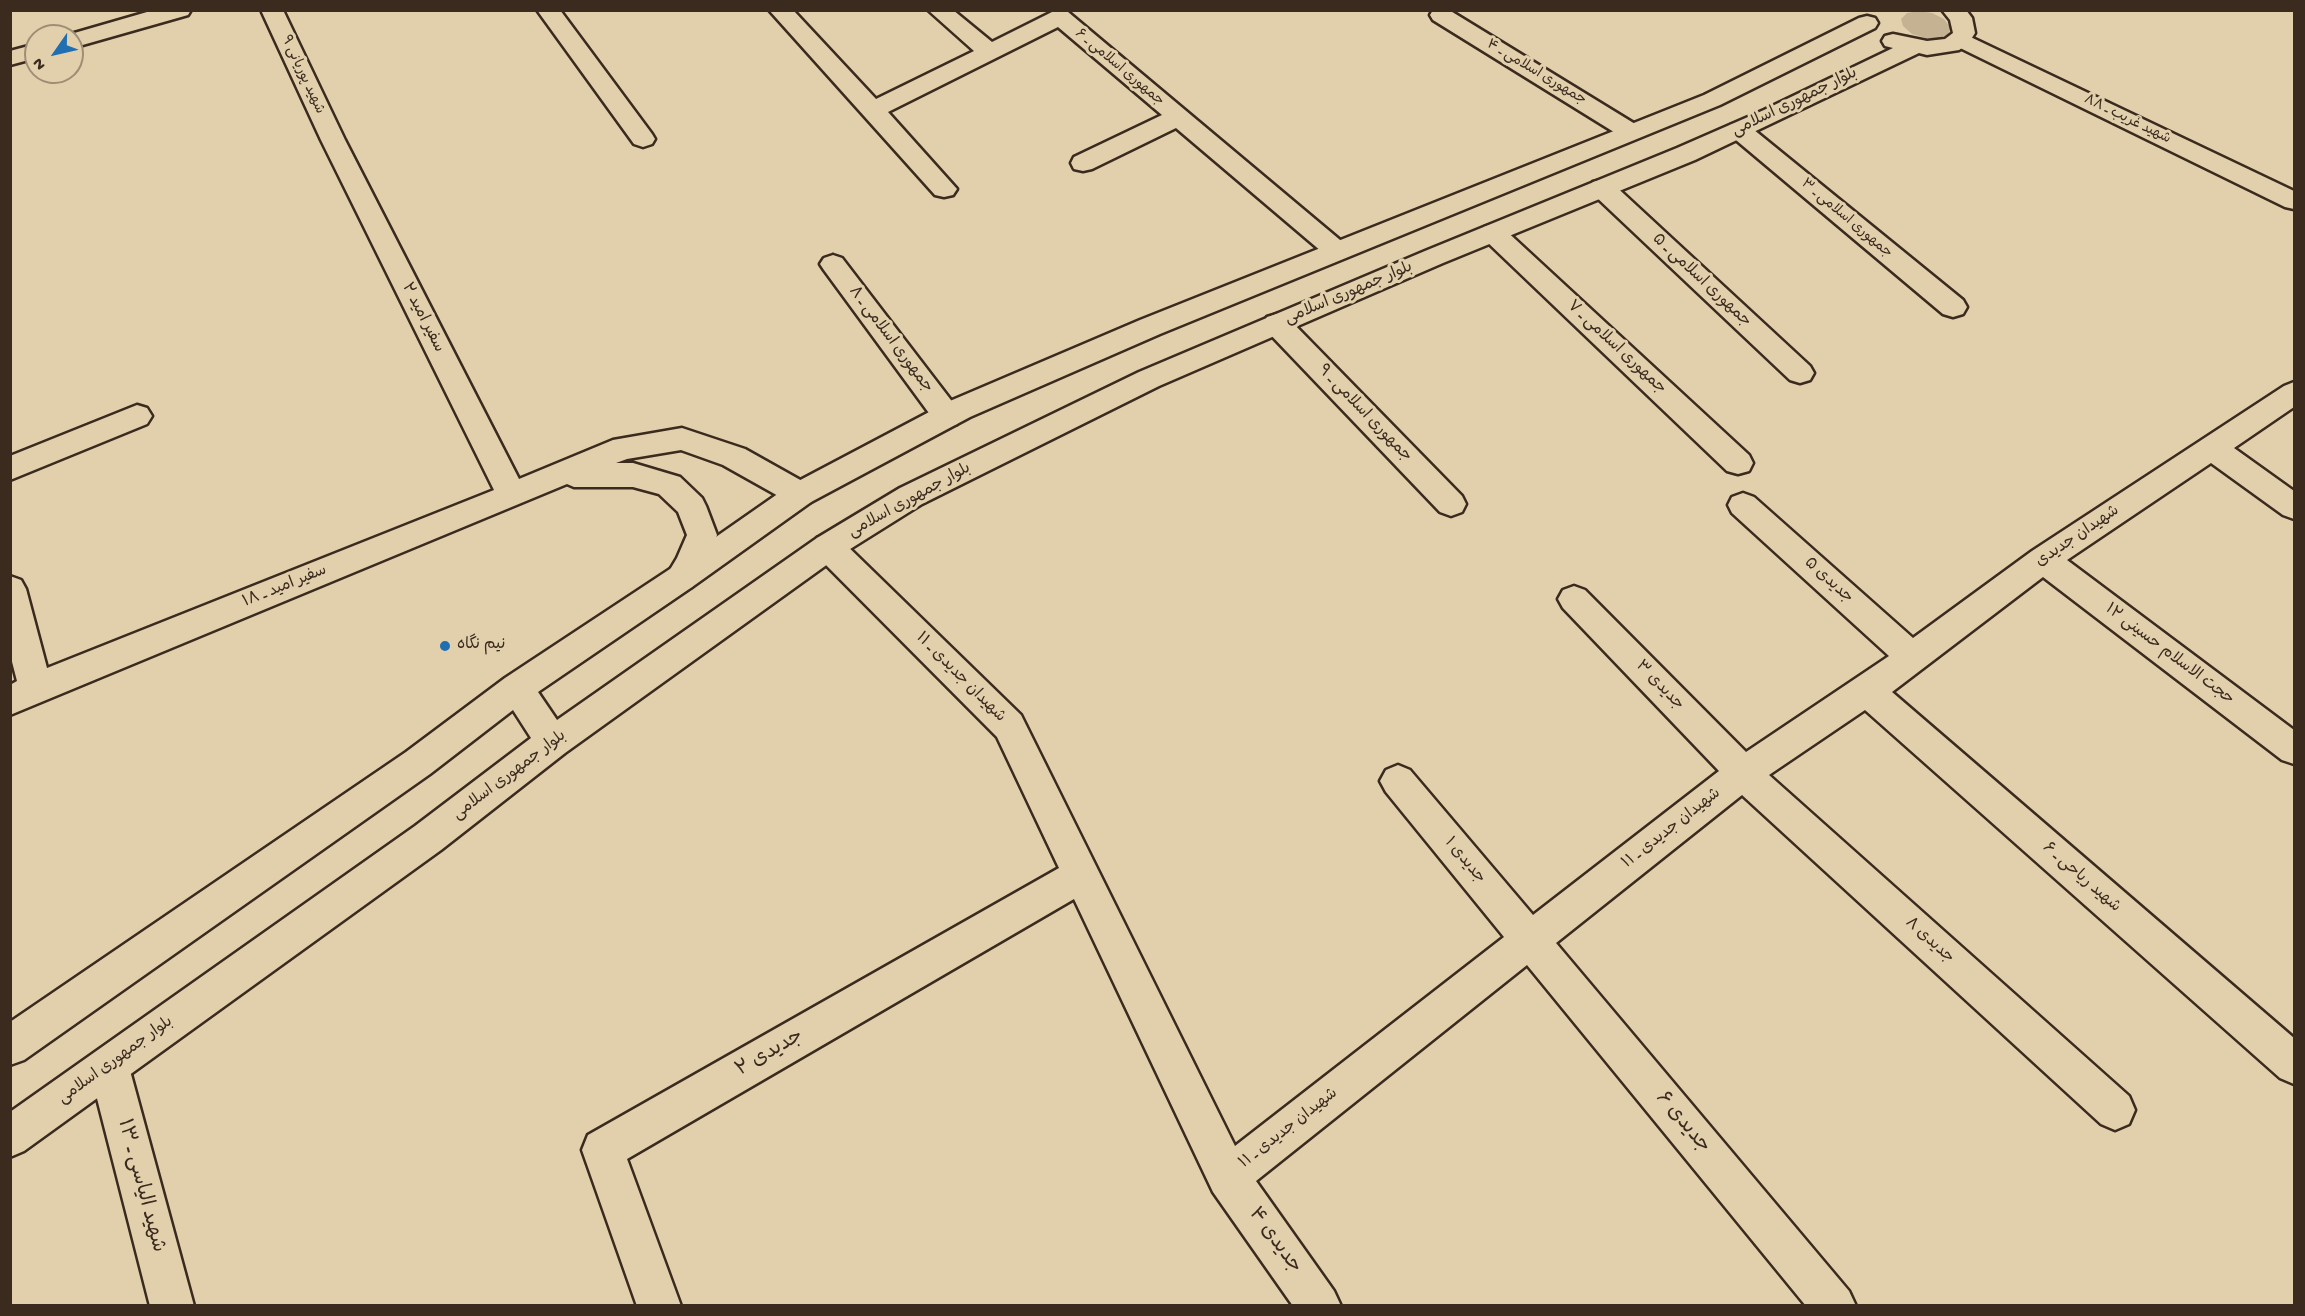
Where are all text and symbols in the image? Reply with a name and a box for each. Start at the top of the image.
north arrow [24,24,84,84]
street label: جمهوری اسلامی ـ ۶ [1071,26,1167,110]
street label: شهید پوریانی ۹ [276,33,328,117]
street label: جمهوری اسلامی ـ ۴ [1483,37,1589,109]
text: N [30,54,51,73]
street label: بلوار جمهوری اسلامی [1729,64,1861,142]
street label: شهید غریب ـ ۸۸ [2081,92,2173,148]
street label: جمهوری اسلامی ـ ۳ [1797,176,1895,262]
street label: جمهوری اسلامی ـ ۵ [1647,230,1755,332]
street label: بلوار جمهوری اسلامی [1282,258,1416,330]
street label: سفیر امید ۲ [396,280,448,356]
street label: جمهوری اسلامی ـ ۸ [844,283,936,397]
street label: جمهوری اسلامی ـ ۷ [1562,297,1670,399]
street label: جمهوری اسلامی ـ ۹ [1313,361,1415,467]
street label: بلوار جمهوری اسلامی [845,459,975,543]
street label: شهیدان جدیدی [2032,502,2124,572]
street label: جدیدی ۵ [1799,554,1857,608]
street label: سفیر امید ـ ۱۸ [240,561,330,613]
street label: حجت الاسلام حسینی ۱۲ [2101,600,2237,710]
street label: شهیدان جدیدی ـ ۱۱ [911,629,1009,727]
place label: نیم نگاه [457,636,505,656]
marker: نیم نگاه [438,639,452,653]
street label: جدیدی ۳ [1631,657,1687,715]
street label: بلوار جمهوری اسلامی [449,727,571,825]
street label: شهیدان جدیدی ـ ۱۱ [1619,785,1725,873]
street label: جدیدی ۱ [1439,834,1489,888]
street label: شهید ریاحی ـ ۶ [2038,839,2124,917]
street label: جدیدی ۸ [1900,914,1958,968]
street label: بلوار جمهوری اسلامی [55,1013,177,1109]
street label: جدیدی ۲ [732,1025,808,1083]
street label: شهیدان جدیدی ـ ۱۱ [1236,1085,1342,1173]
street label: جدیدی ۶ [1649,1087,1715,1159]
street label: شهید الیاسی ـ ۱۳ [111,1117,169,1255]
street label: جدیدی ۴ [1242,1203,1306,1279]

